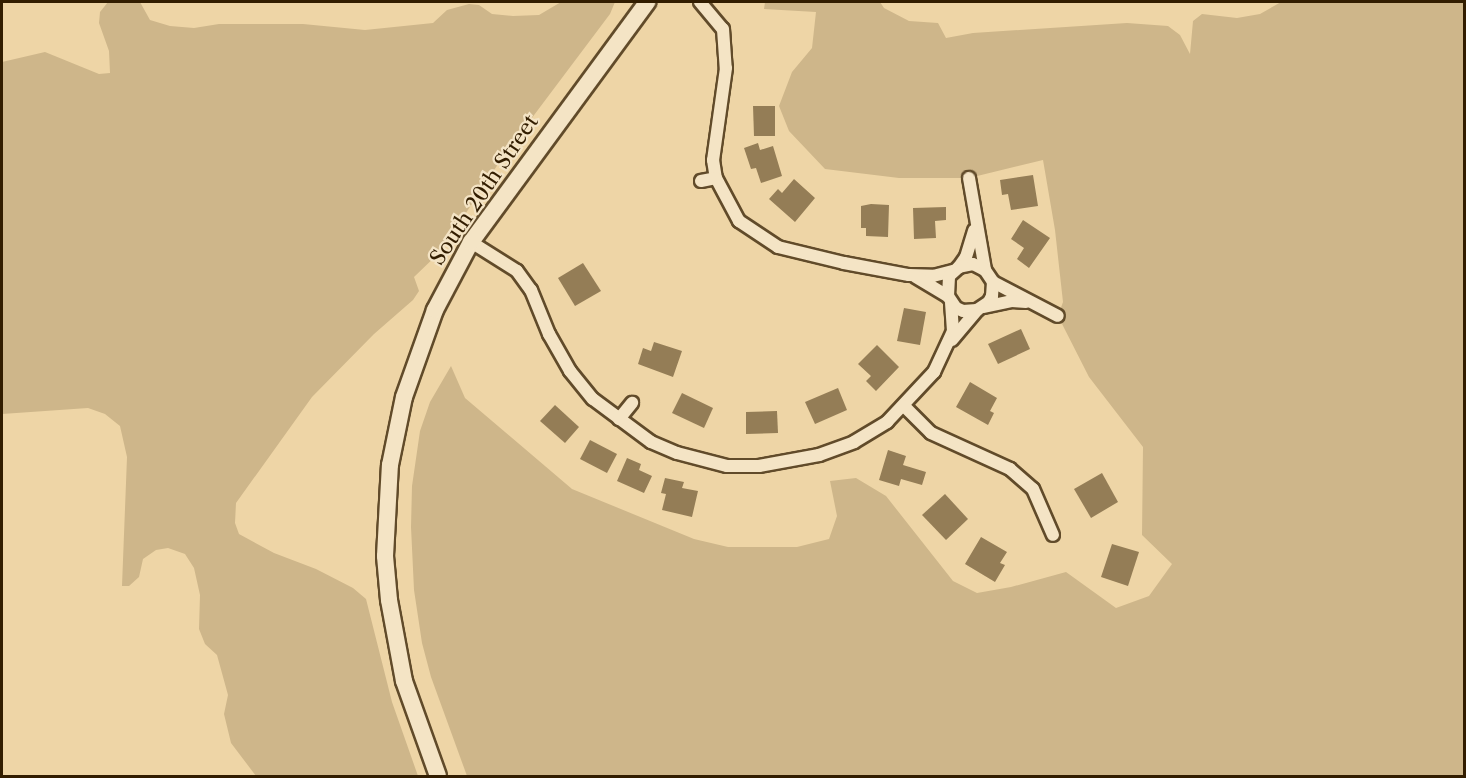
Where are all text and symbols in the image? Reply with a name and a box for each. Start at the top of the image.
street label: South 20th Street [424,110,544,270]

